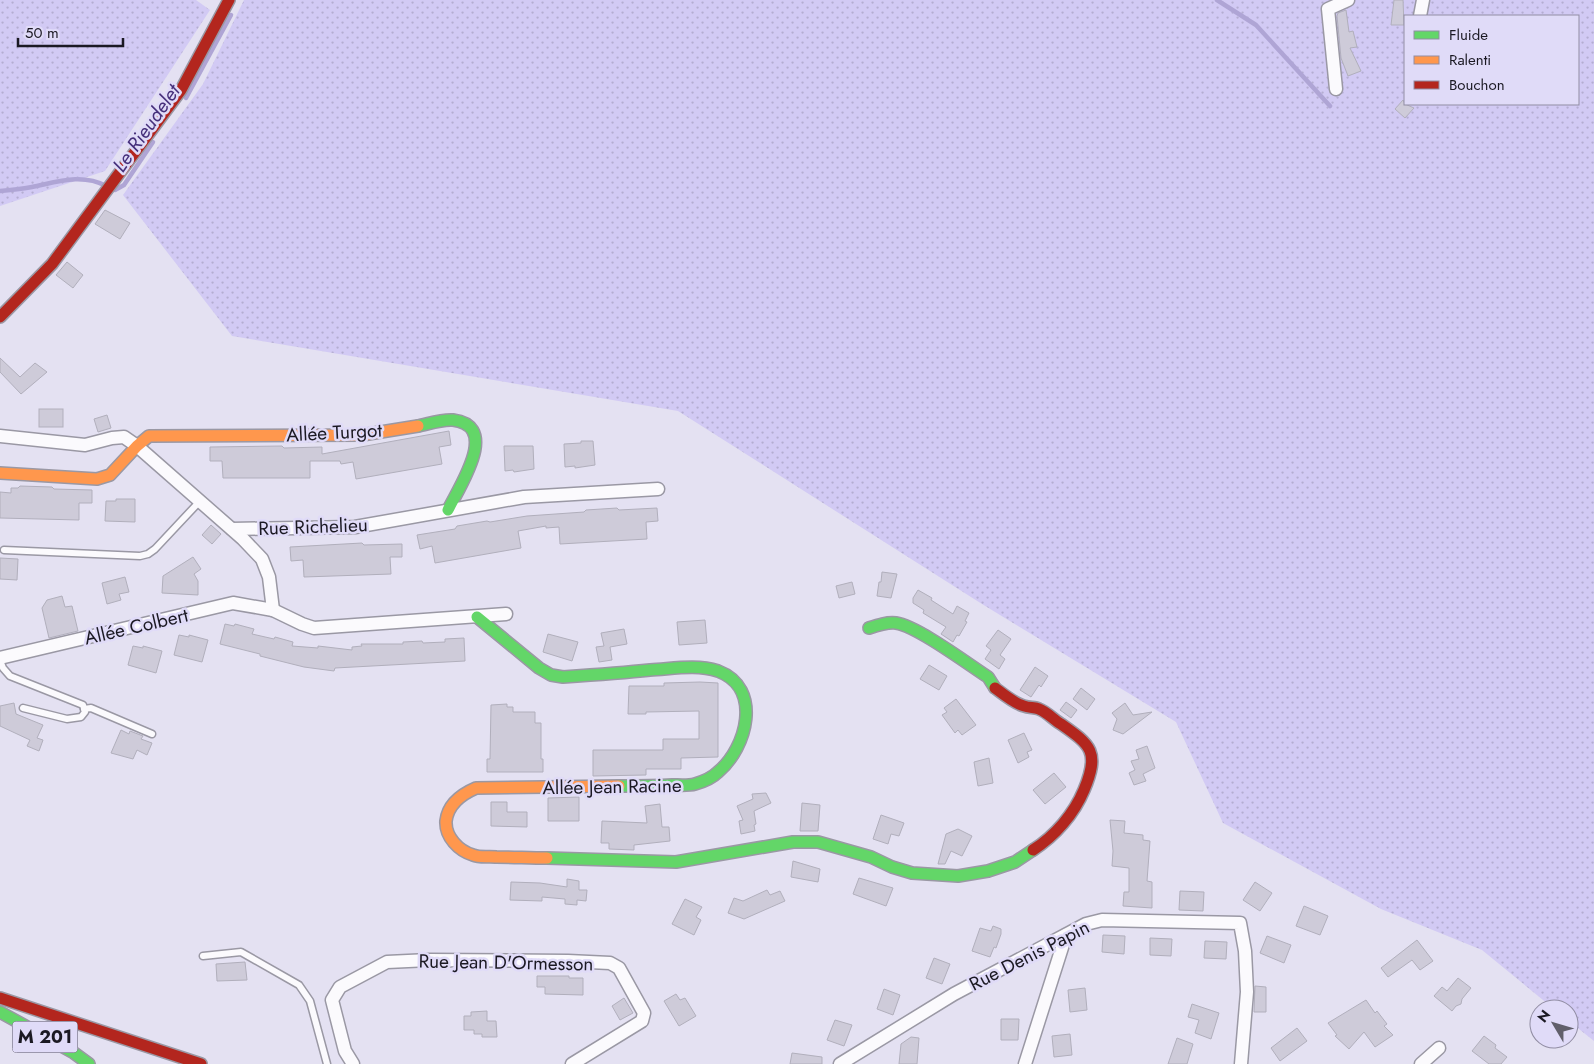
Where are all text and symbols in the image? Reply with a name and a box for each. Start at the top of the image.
scale bar [18,15,122,47]
legend [1404,15,1579,105]
text: 50 m [25,22,59,44]
text: Fluide [1449,24,1488,46]
text: Ralenti [1449,49,1491,71]
text: Bouchon [1449,74,1505,96]
water label: Le Rieudelet [106,78,188,178]
street label: Allée Turgot [285,416,383,448]
street label: Rue Richelieu [258,511,368,542]
street label: Allée Colbert [81,601,191,652]
street label: Allée Jean Racine [542,772,682,801]
street label: Rue Denis Papin [964,913,1094,997]
street label: Rue Jean D'Ormesson [418,947,594,978]
north arrow [1529,999,1579,1049]
text: N [1532,1005,1555,1027]
road number: M 201 [12,1022,78,1052]

